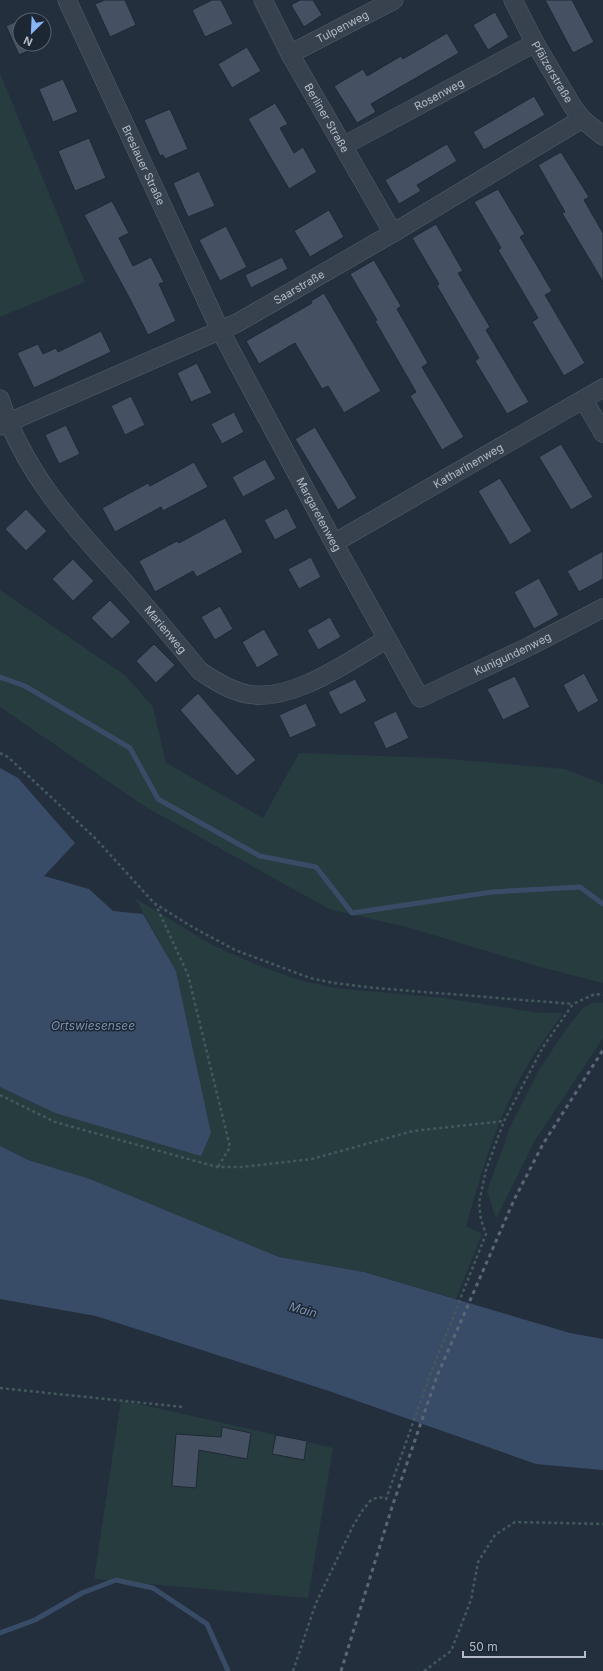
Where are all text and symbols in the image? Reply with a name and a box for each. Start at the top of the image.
street label: Tulpenweg [314,7,371,46]
north arrow [12,12,52,52]
text: N [21,33,35,49]
street label: Pfälzerstraße [529,39,576,105]
street label: Rosenweg [412,75,466,113]
street label: Berliner Straße [301,81,352,155]
street label: Breslauer Straße [119,123,168,207]
street label: Saarstraße [271,267,327,307]
street label: Katharinenweg [431,440,506,491]
street label: Margaretenweg [293,475,344,554]
street label: Marienweg [141,603,190,656]
street label: Kunigundenweg [472,629,553,679]
water label: Ortswiesensee [51,1018,135,1033]
water label: Main [288,1298,319,1321]
scale bar [463,1633,585,1659]
text: 50 m [469,1639,498,1654]

